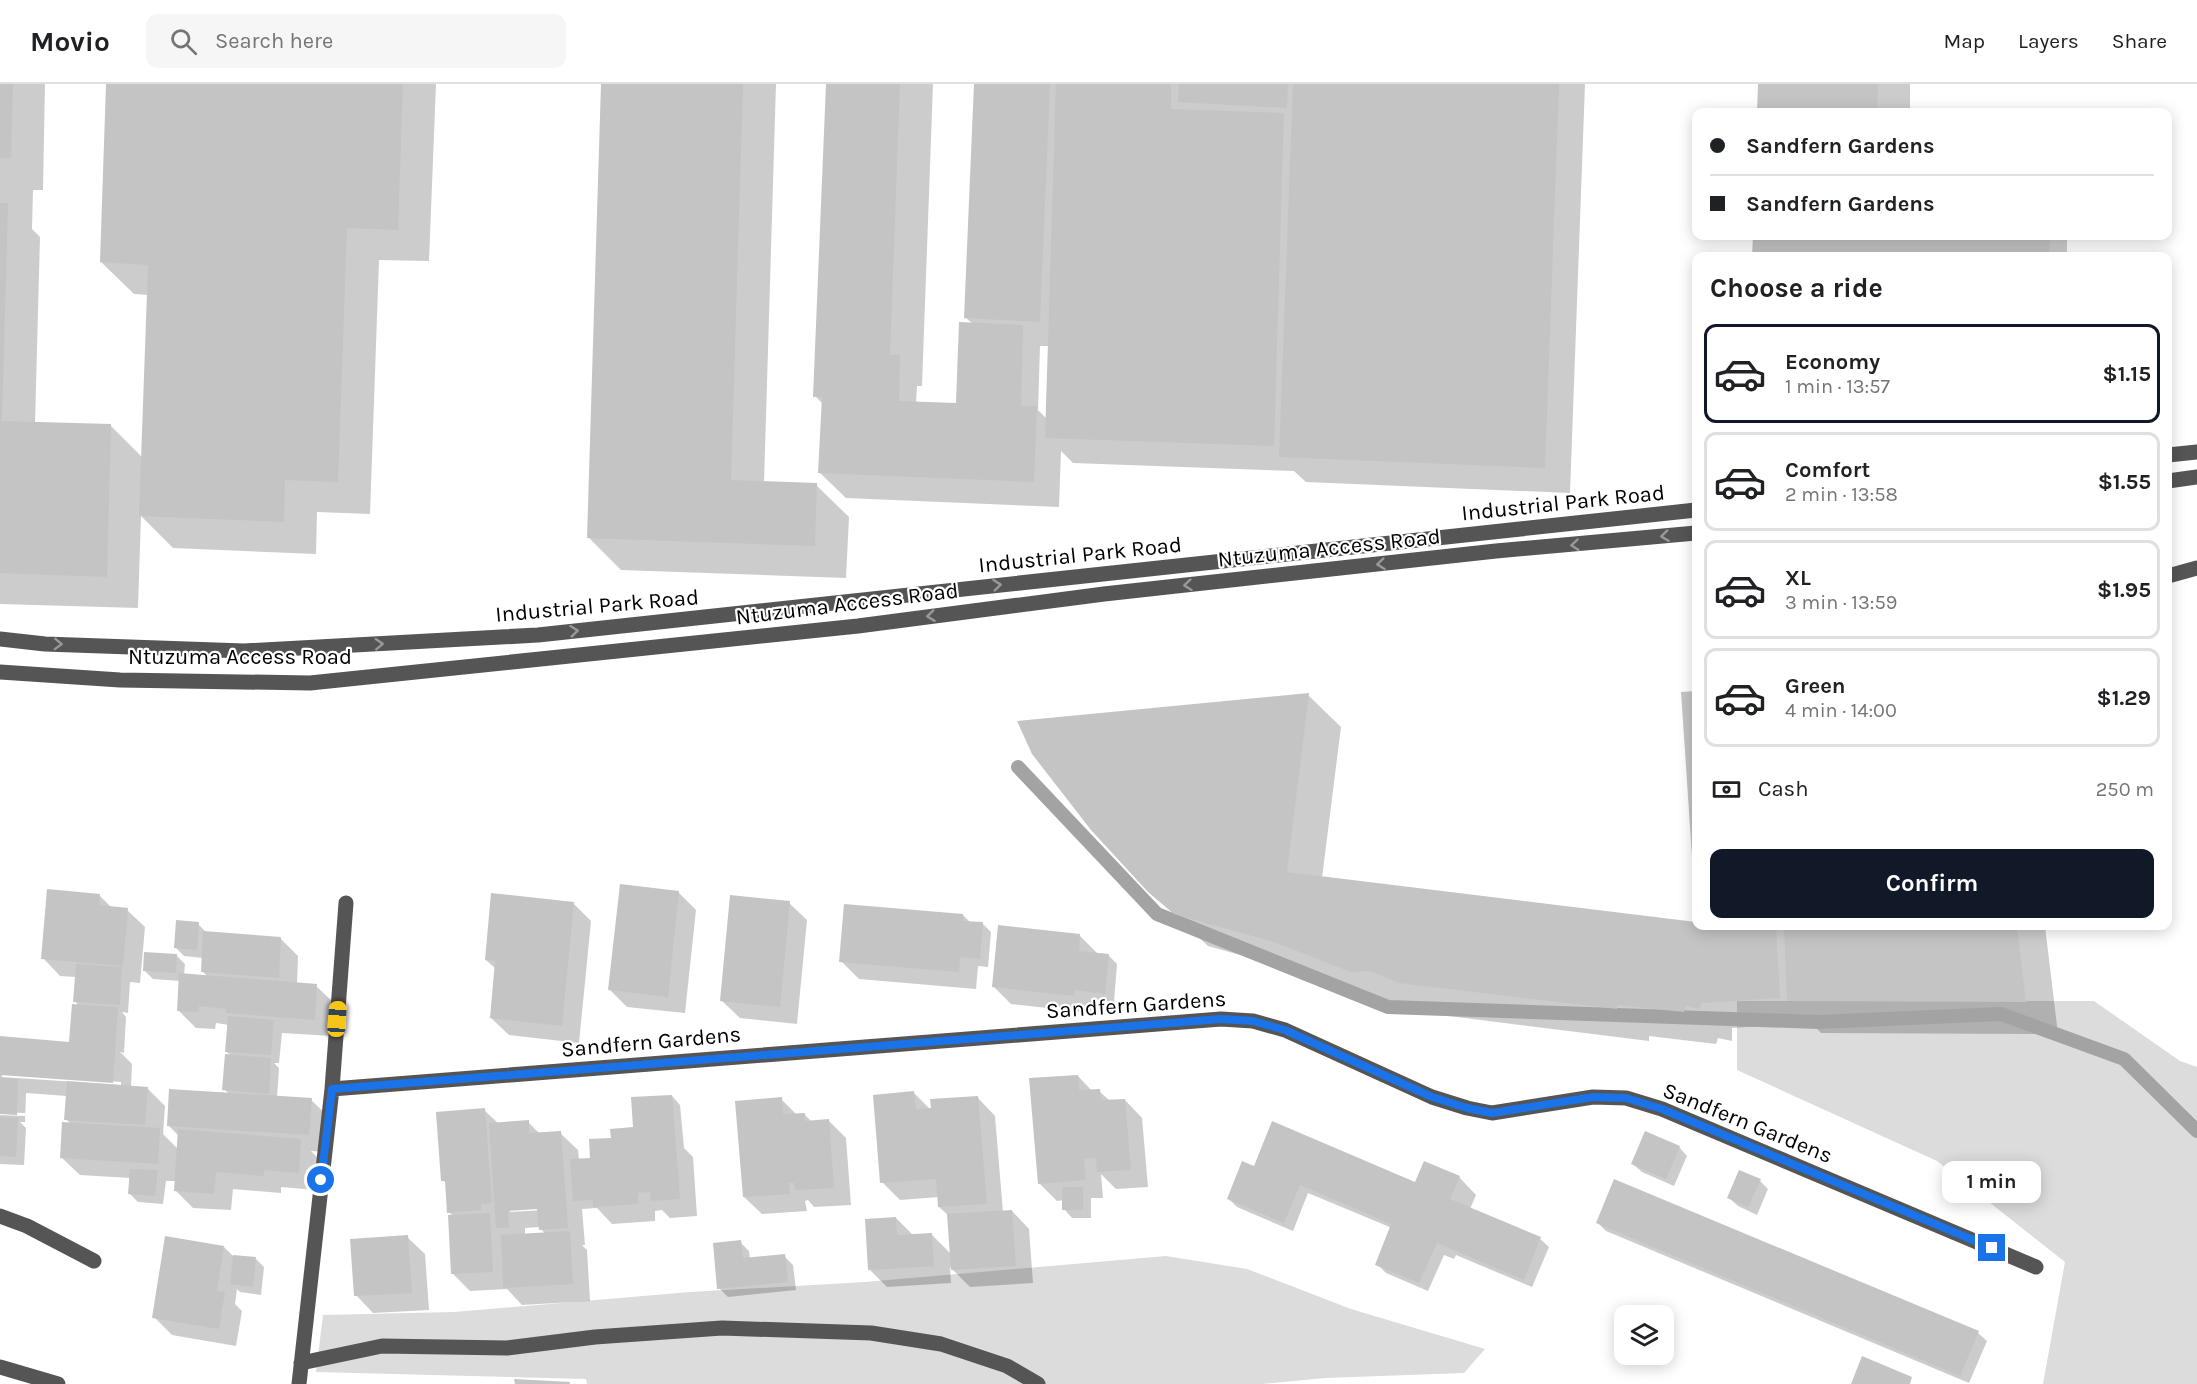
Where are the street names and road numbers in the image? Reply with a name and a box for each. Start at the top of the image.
street label: Industrial Park Road [1460,479,1666,527]
street label: Ntuzuma Access Road [1216,523,1442,573]
street label: Industrial Park Road [977,531,1183,579]
street label: Ntuzuma Access Road [734,577,960,631]
street label: Industrial Park Road [494,584,700,628]
street label: Ntuzuma Access Road [128,644,352,670]
street label: Sandfern Gardens [1045,986,1227,1024]
street label: Sandfern Gardens [560,1021,742,1063]
street label: Sandfern Gardens [1659,1077,1836,1169]

